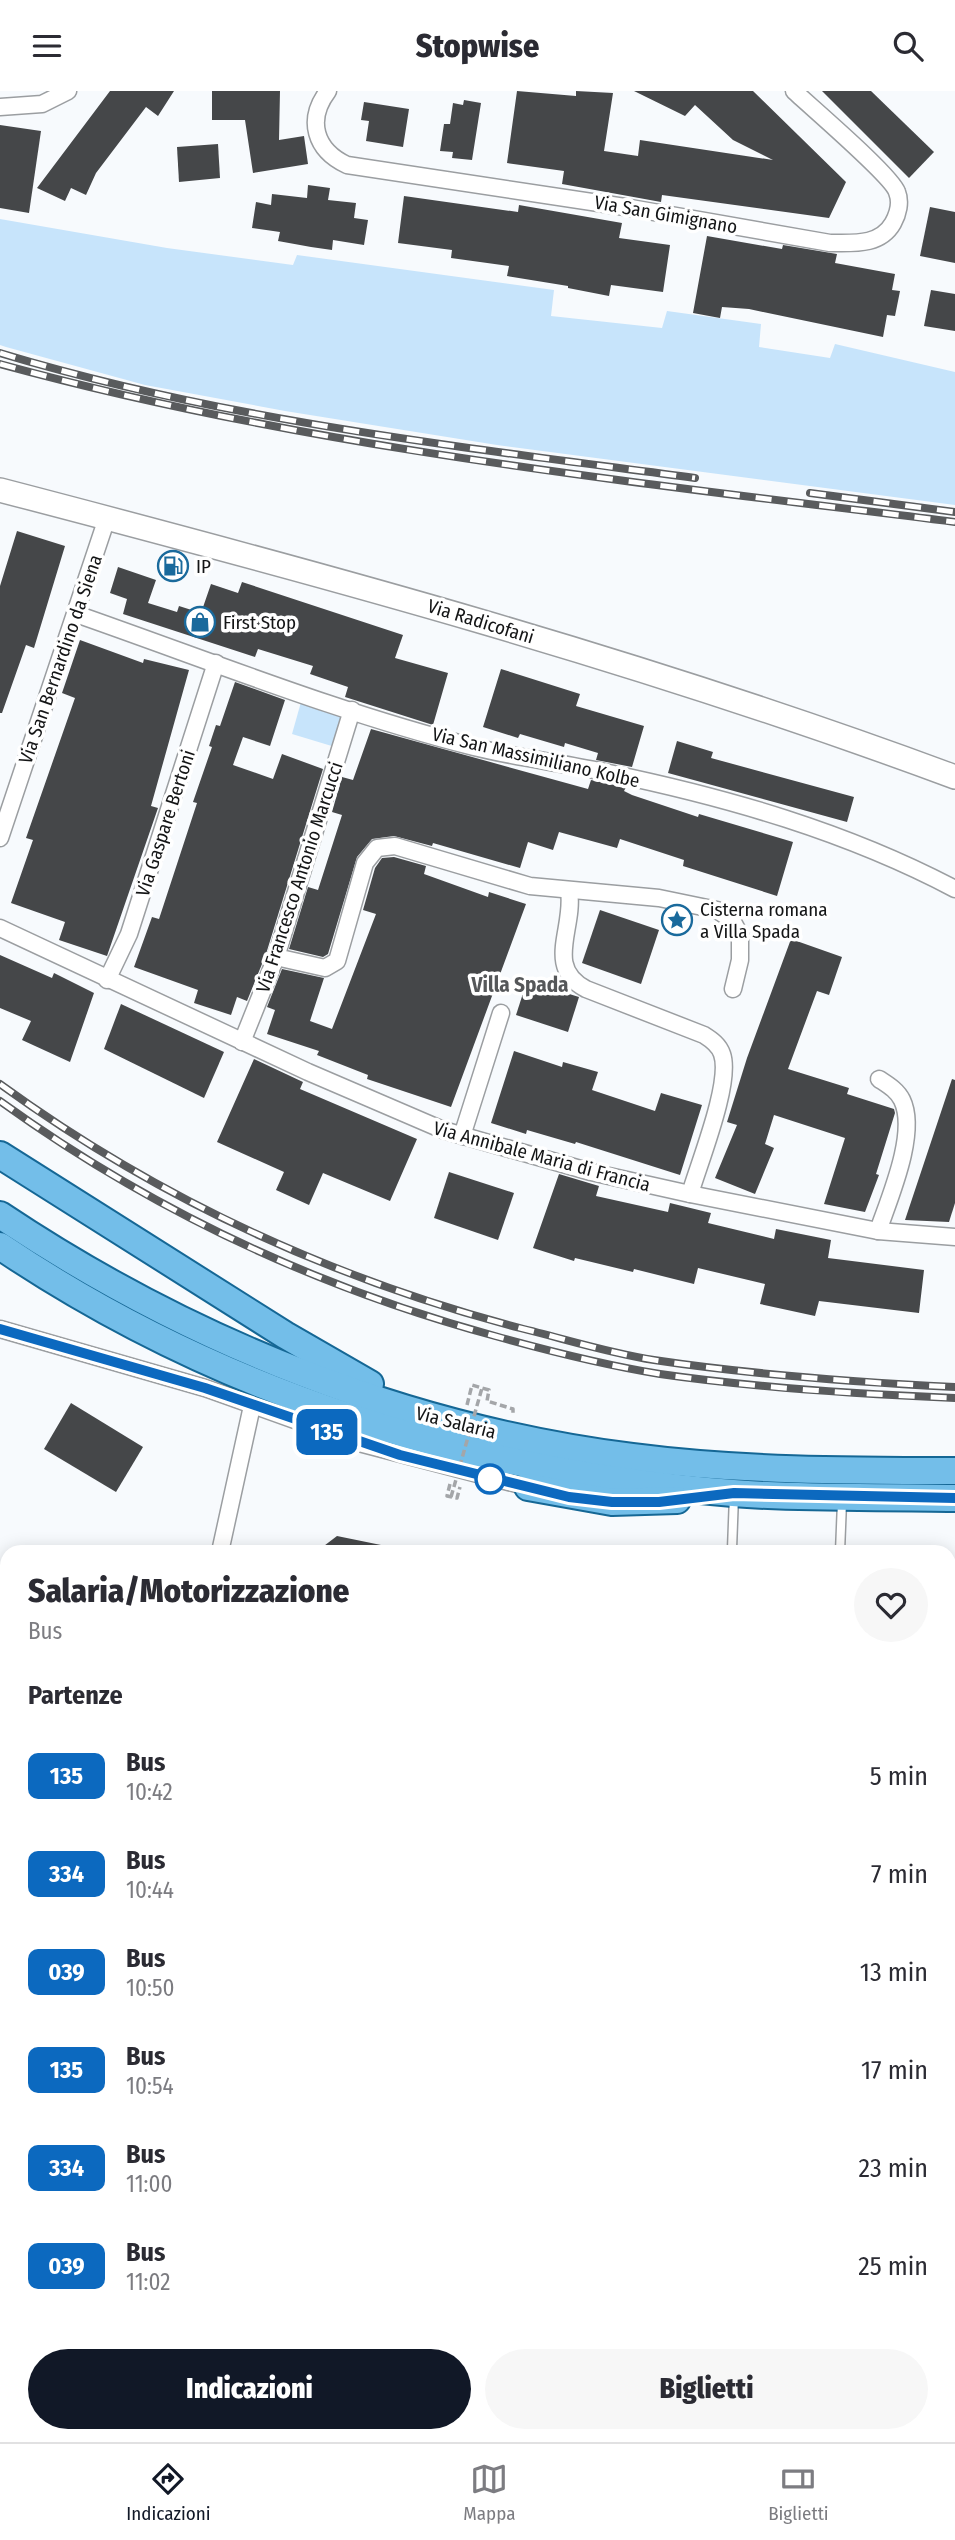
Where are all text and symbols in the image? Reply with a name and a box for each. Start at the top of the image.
icon: menu [28,27,66,65]
text: Stopwise [416,27,539,65]
icon: search [889,27,927,65]
street label: Via San Gimignano [593,191,739,238]
fuel station icon: IP [156,549,190,583]
street label: Via San Bernardino da Siena [14,552,107,767]
place label: IP [196,555,211,578]
street label: Via Radicofani [425,594,537,649]
shop icon: First Stop [183,605,217,639]
place label: First Stop [223,611,296,634]
street label: Via San Massimiliano Kolbe [430,722,642,793]
street label: Via Gaspare Bertoni [131,747,200,899]
street label: Via Francesco Antonio Marcucci [251,759,348,996]
place label: Cisterna romana a Villa Spada [700,898,828,943]
place icon: Cisterna romana a Villa Spada [660,903,694,937]
district label: Villa Spada [470,972,569,998]
street label: Via Annibale Maria di Francia [431,1116,653,1197]
street label: Via Salaria [413,1401,498,1444]
line badge: 135 [287,1409,367,1455]
text: 135 [310,1418,344,1446]
unlabelled marker [475,1464,505,1494]
button: heart [854,1568,928,1642]
text: Salaria/Motorizzazione [28,1571,350,1611]
text: Bus [28,1617,62,1645]
text: Partenze [28,1680,123,1711]
text: Bus [126,1747,165,1778]
text: 5 min [870,1761,928,1792]
text: 135 [50,1762,83,1790]
text: 10:42 [126,1778,173,1806]
text: Bus [126,1845,165,1876]
text: 7 min [871,1859,928,1890]
text: 334 [49,1860,84,1888]
text: 10:44 [126,1876,174,1904]
text: Bus [126,1943,165,1974]
text: 13 min [860,1957,928,1988]
text: 039 [48,1958,85,1986]
text: 10:50 [126,1974,174,2002]
text: Bus [126,2041,165,2072]
text: 17 min [861,2055,928,2086]
text: 135 [50,2056,83,2084]
text: 10:54 [126,2072,174,2100]
text: Bus [126,2139,165,2170]
text: 23 min [859,2153,928,2184]
text: 334 [49,2154,84,2182]
text: 11:00 [126,2170,172,2198]
text: Bus [126,2237,165,2268]
text: 25 min [858,2251,928,2282]
text: 039 [48,2252,85,2280]
text: 11:02 [126,2268,170,2296]
button: Indicazioni [28,2349,471,2429]
button: Biglietti [485,2349,928,2429]
tab: Indicazioni [126,2460,211,2525]
tab: Mappa [463,2460,515,2525]
tab: Biglietti [768,2460,829,2525]

